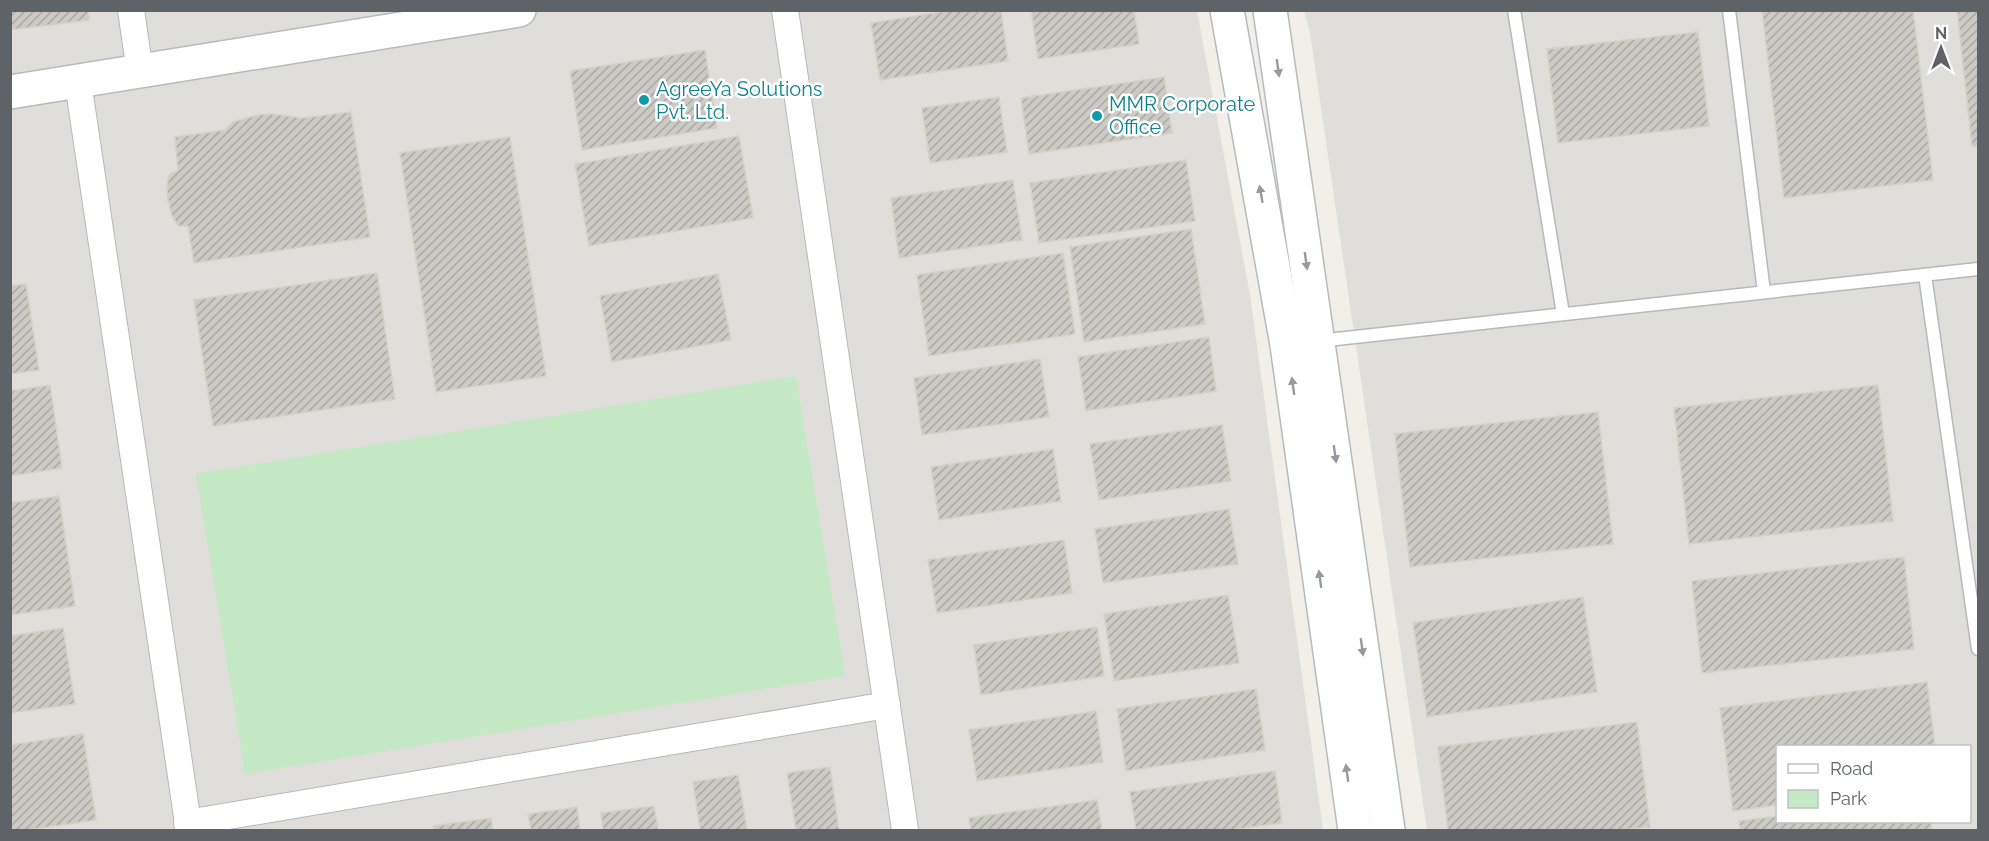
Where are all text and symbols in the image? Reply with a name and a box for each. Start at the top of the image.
north arrow [1911,18,1971,78]
text: N [1935,24,1947,43]
one-way arrow [1273,59,1282,78]
place label: AgreeYa Solutions Pvt. Ltd. [656,77,823,124]
place label: MMR Corporate Office [1109,92,1255,139]
marker: AgreeYa Solutions Pvt. Ltd. [637,93,651,107]
marker: MMR Corporate Office [1090,109,1104,123]
one-way arrow [1256,184,1265,203]
one-way arrow [1301,252,1310,271]
one-way arrow [1288,377,1297,396]
one-way arrow [1330,445,1339,464]
one-way arrow [1315,570,1324,589]
one-way arrow [1357,638,1366,657]
legend [1776,745,1971,823]
text: Road [1830,758,1873,779]
one-way arrow [1342,763,1351,782]
text: Park [1830,788,1867,809]

